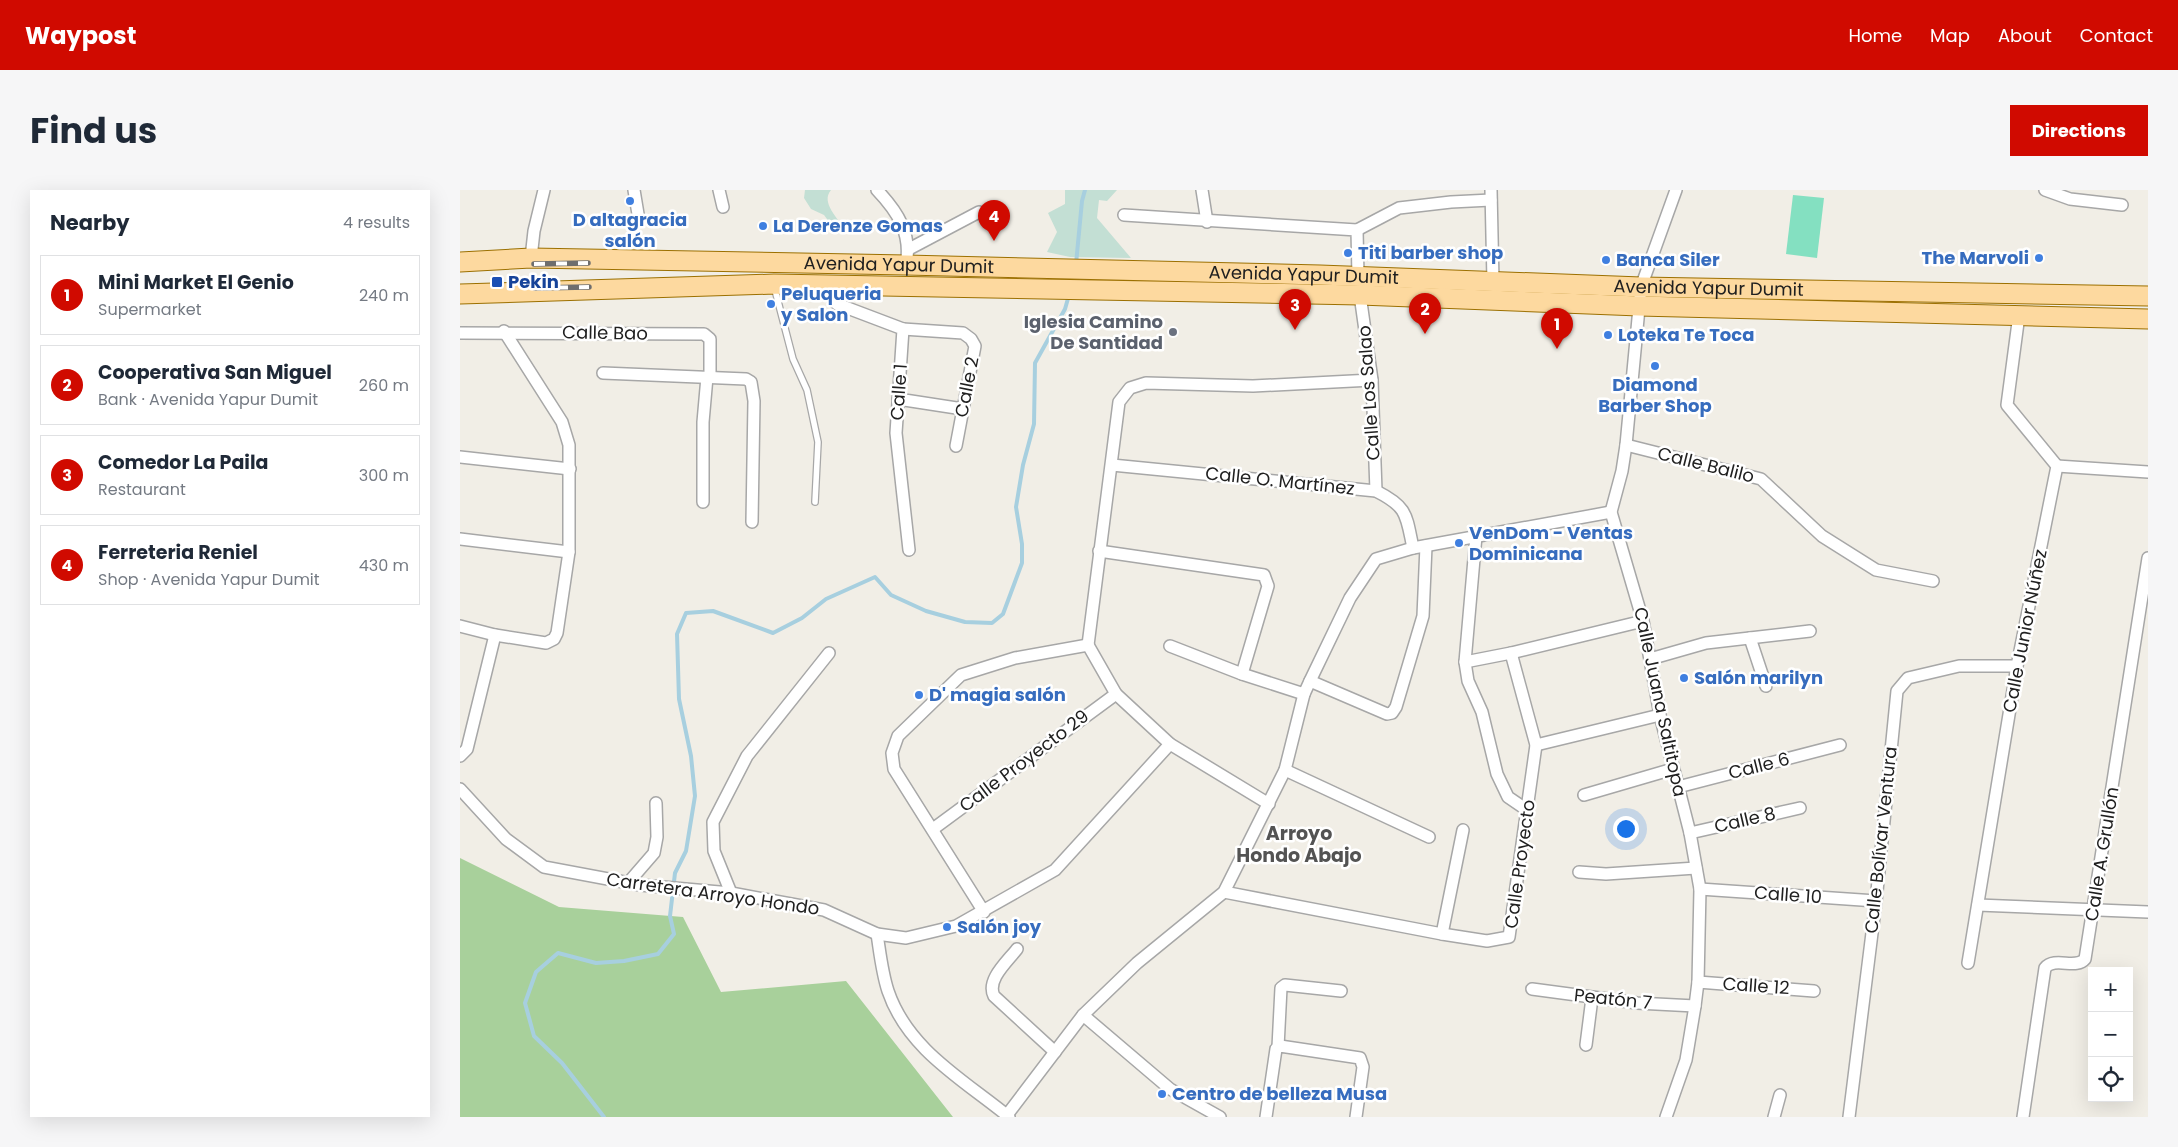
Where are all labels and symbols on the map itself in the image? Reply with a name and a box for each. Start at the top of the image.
marker: D altagracia salón [624,195,636,207]
pin: 4 [978,200,1010,241]
place label: D altagracia salón [573,207,687,253]
place label: La Derenze Gomas [773,213,943,238]
marker: La Derenze Gomas [757,220,769,232]
place label: Titi barber shop [1358,240,1503,265]
place label: The Marvoli [1922,245,2029,270]
marker: Titi barber shop [1342,247,1354,259]
place label: Banca Siler [1616,247,1720,272]
street label: Avenida Yapur Dumit [803,250,994,279]
marker: The Marvoli [2033,252,2045,264]
marker: Banca Siler [1600,254,1612,266]
street label: Avenida Yapur Dumit [1208,259,1399,290]
place label: Pekin [508,269,559,294]
street label: Avenida Yapur Dumit [1613,273,1804,302]
marker: Pekin [490,275,504,289]
place label: Peluqueria y Salon [780,281,881,327]
pin: 3 [1279,289,1311,330]
pin: 2 [1409,293,1441,334]
marker: Peluqueria y Salon [765,298,777,310]
pin: 1 [1541,308,1573,349]
place label: Iglesia Camino De Santidad [1024,309,1163,355]
street label: Calle Bao [562,319,648,346]
place label: Loteka Te Toca [1618,322,1754,347]
street label: Calle Los Salao [1351,325,1386,461]
marker: Iglesia Camino De Santidad [1167,326,1179,338]
marker: Loteka Te Toca [1602,329,1614,341]
street label: Calle 2 [948,354,985,419]
marker: Diamond Barber Shop [1649,360,1661,372]
street label: Calle 1 [884,363,913,421]
place label: Diamond Barber Shop [1598,372,1712,418]
street label: Calle Balilo [1655,440,1757,489]
street label: Calle O. Martínez [1204,460,1356,501]
place label: VenDom - Ventas Dominicana [1469,520,1633,566]
marker: VenDom - Ventas Dominicana [1453,537,1465,549]
street label: Calle Junior Núñez [1996,547,2053,715]
street label: Calle Juana Saltitopa [1628,605,1693,799]
place label: Salón marilyn [1694,665,1823,690]
marker: Salón marilyn [1678,672,1690,684]
place label: D' magia salón [929,682,1066,707]
marker: D' magia salón [913,689,925,701]
street label: Calle Proyecto 29 [954,704,1094,818]
street label: Calle Bolívar Ventura [1858,745,1903,935]
street label: Calle 6 [1726,746,1792,785]
street label: Calle A. Grullón [2079,785,2124,923]
street label: Calle Proyecto [1498,798,1541,930]
street label: Calle 8 [1712,800,1778,839]
your location [1613,816,1639,842]
district label: Arroyo Hondo Abajo [1236,820,1362,869]
street label: Carretera Arroyo Hondo [605,866,821,921]
street label: Calle 10 [1753,880,1823,909]
place label: Salón joy [957,914,1042,939]
marker: Salón joy [941,921,953,933]
street label: Calle 12 [1722,971,1790,1000]
street label: Peatón 7 [1573,982,1653,1015]
place label: Centro de belleza Musa [1172,1081,1387,1106]
marker: Centro de belleza Musa [1156,1088,1168,1100]

